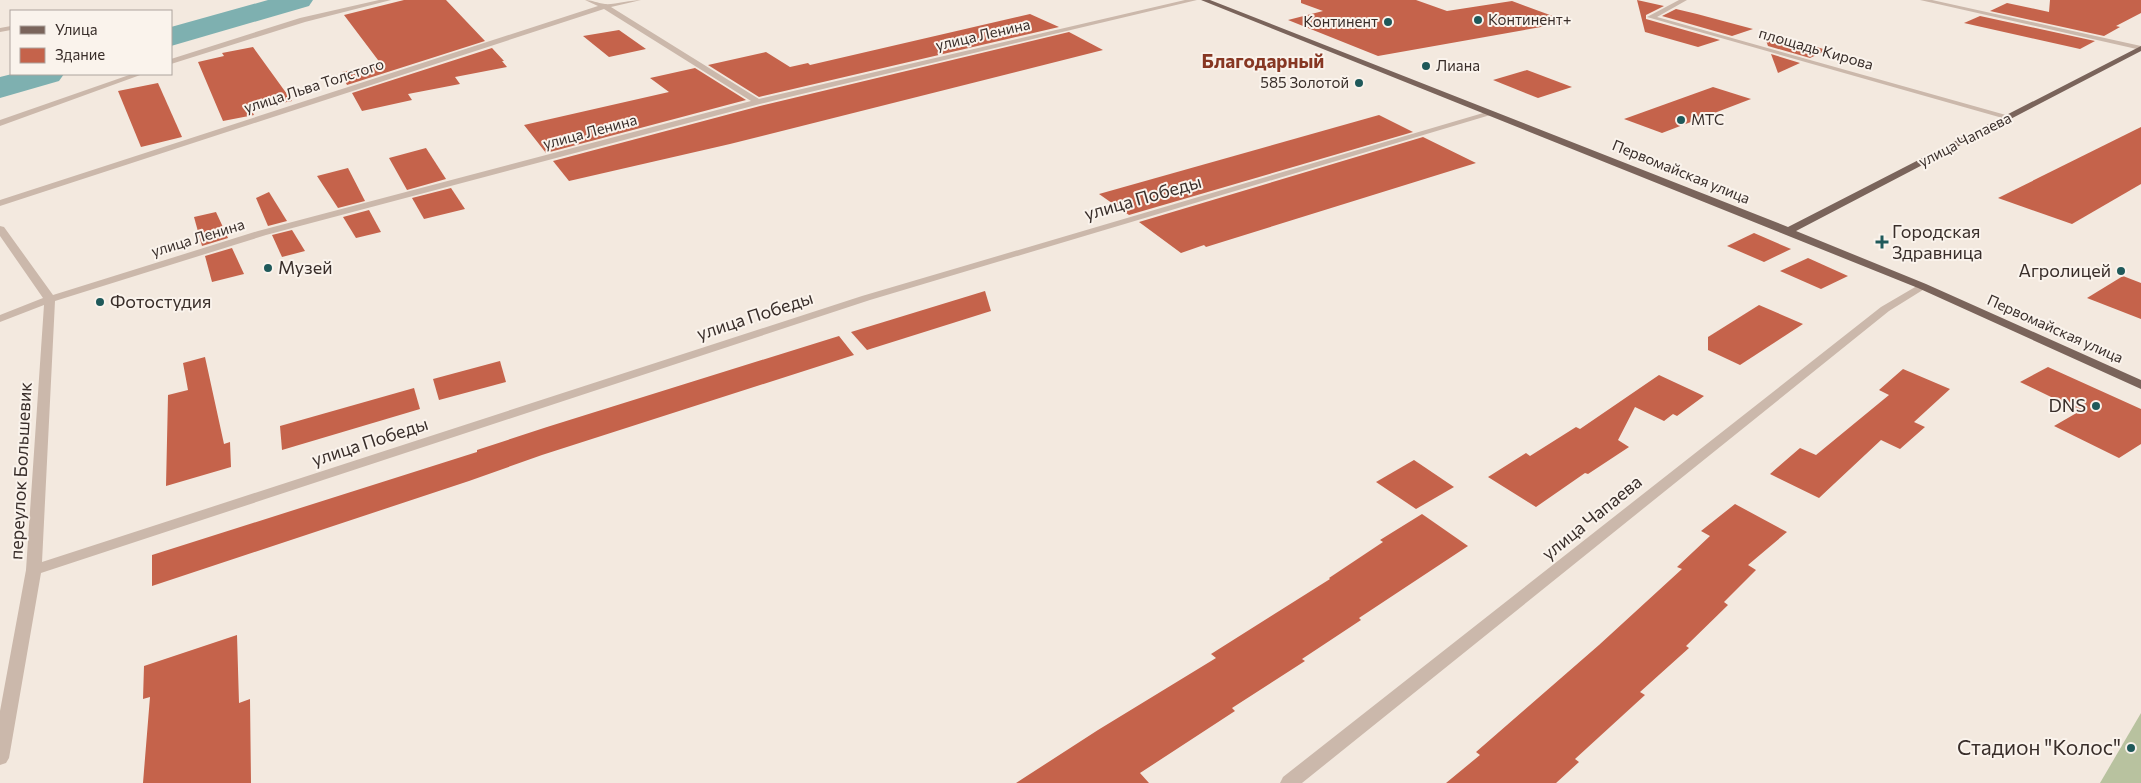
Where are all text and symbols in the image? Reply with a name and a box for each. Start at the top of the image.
legend [10,10,172,75]
place label: Континент+ [1488,10,1572,28]
place label: Континент [1303,12,1378,30]
street label: улица Ленина [934,14,1032,54]
marker: Континент+ [1472,14,1484,26]
marker: Континент [1382,16,1394,28]
text: Улица [55,20,97,38]
street label: площадь Кирова [1757,23,1876,73]
text: Здание [55,45,105,63]
district label: Благодарный [1202,49,1324,72]
street label: улица Льва Толстого [241,54,386,116]
place label: Лиана [1436,56,1480,74]
marker: Лиана [1420,60,1432,72]
place label: 585 Золотой [1260,73,1349,91]
marker: 585 Золотой [1353,77,1365,89]
street label: улица Чапаева [1915,108,2014,170]
street label: улица Ленина [541,110,639,152]
place label: МТС [1691,110,1724,128]
marker: МТС [1675,114,1687,126]
street label: Первомайская улица [1610,135,1753,207]
street label: улица Победы [1082,170,1204,224]
street label: улица Ленина [149,214,247,260]
place label: Городская Здравница [1892,220,1983,263]
marker: Городская Здравница [1876,236,1888,248]
place label: Музей [278,256,333,278]
place label: Агролицей [2019,259,2111,281]
marker: Музей [262,262,274,274]
marker: Агролицей [2115,265,2127,277]
street label: улица Победы [694,286,816,344]
place label: Фотостудия [110,290,212,312]
street label: Первомайская улица [1985,290,2126,366]
marker: Фотостудия [94,296,106,308]
street label: переулок Большевик [4,381,36,560]
place label: DNS [2049,394,2086,416]
marker: DNS [2090,400,2102,412]
street label: улица Победы [309,412,431,470]
street label: улица Чапаева [1537,470,1646,564]
place label: Стадион "Колос" [1957,734,2121,759]
marker: Стадион "Колос" [2125,742,2137,754]

